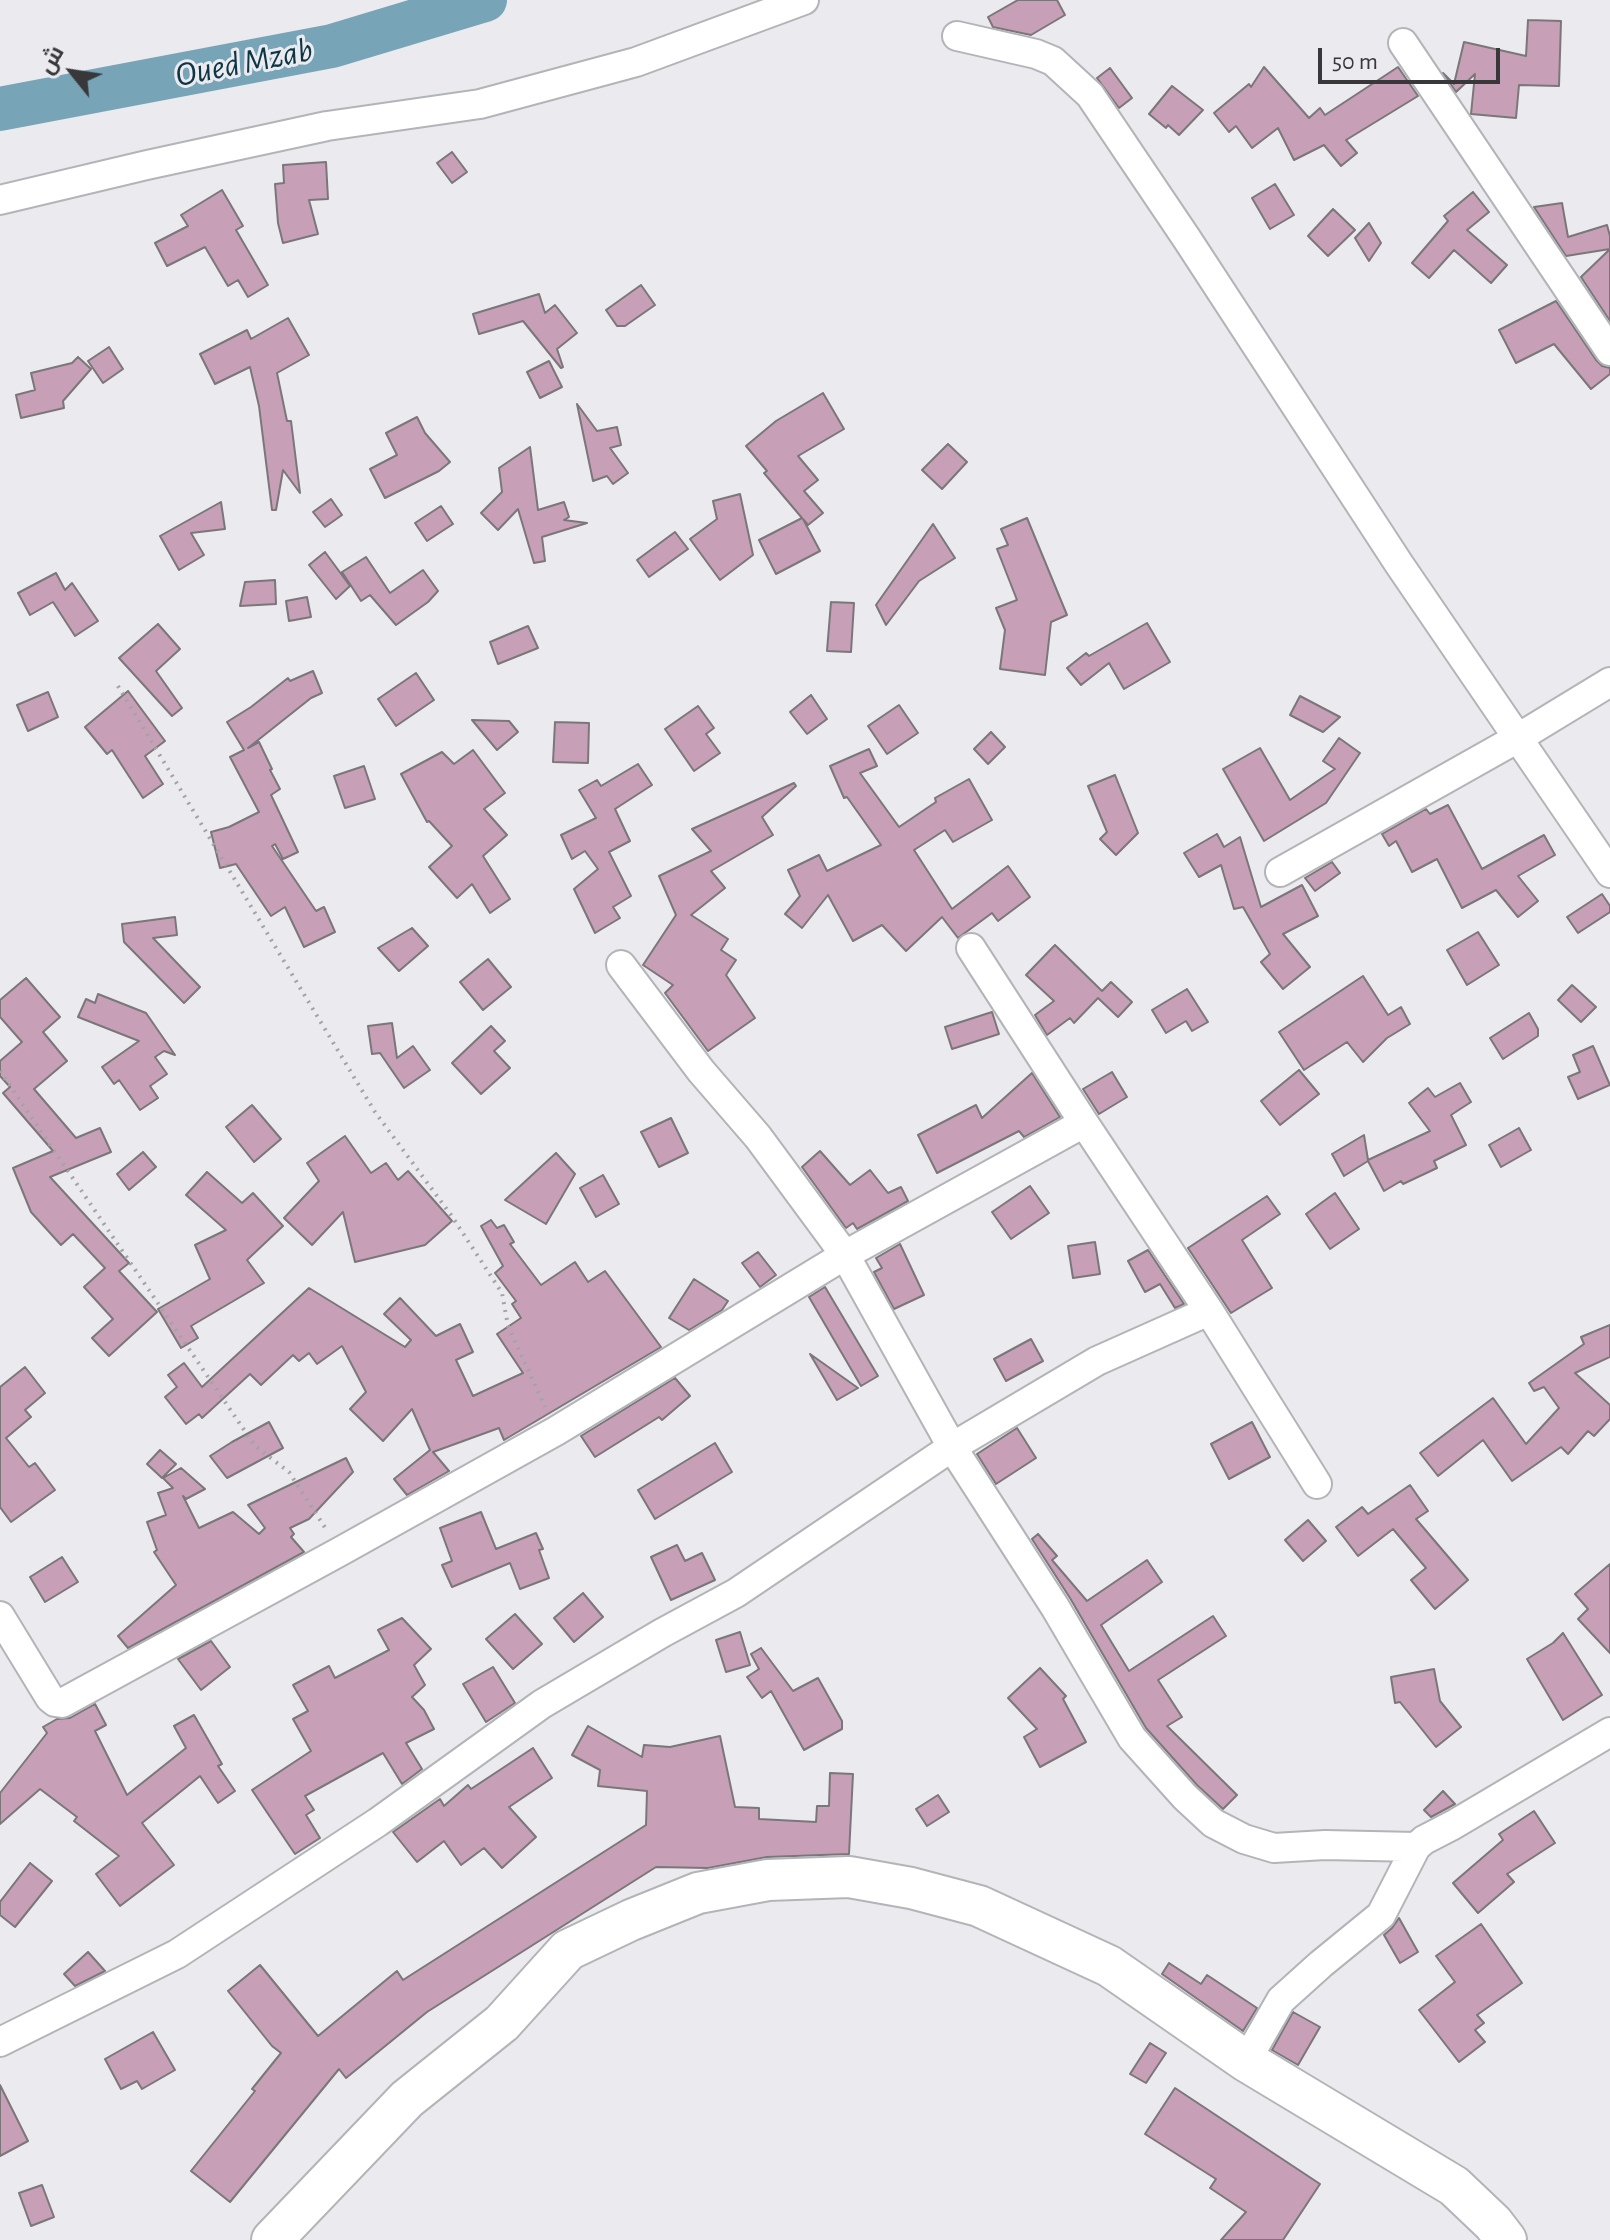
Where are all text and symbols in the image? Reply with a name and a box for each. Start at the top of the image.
water label: Oued Mzab [172,30,316,96]
north arrow [32,32,112,112]
scale bar [1322,32,1504,82]
text: ش [35,42,68,78]
text: 50 m [1332,50,1378,74]

